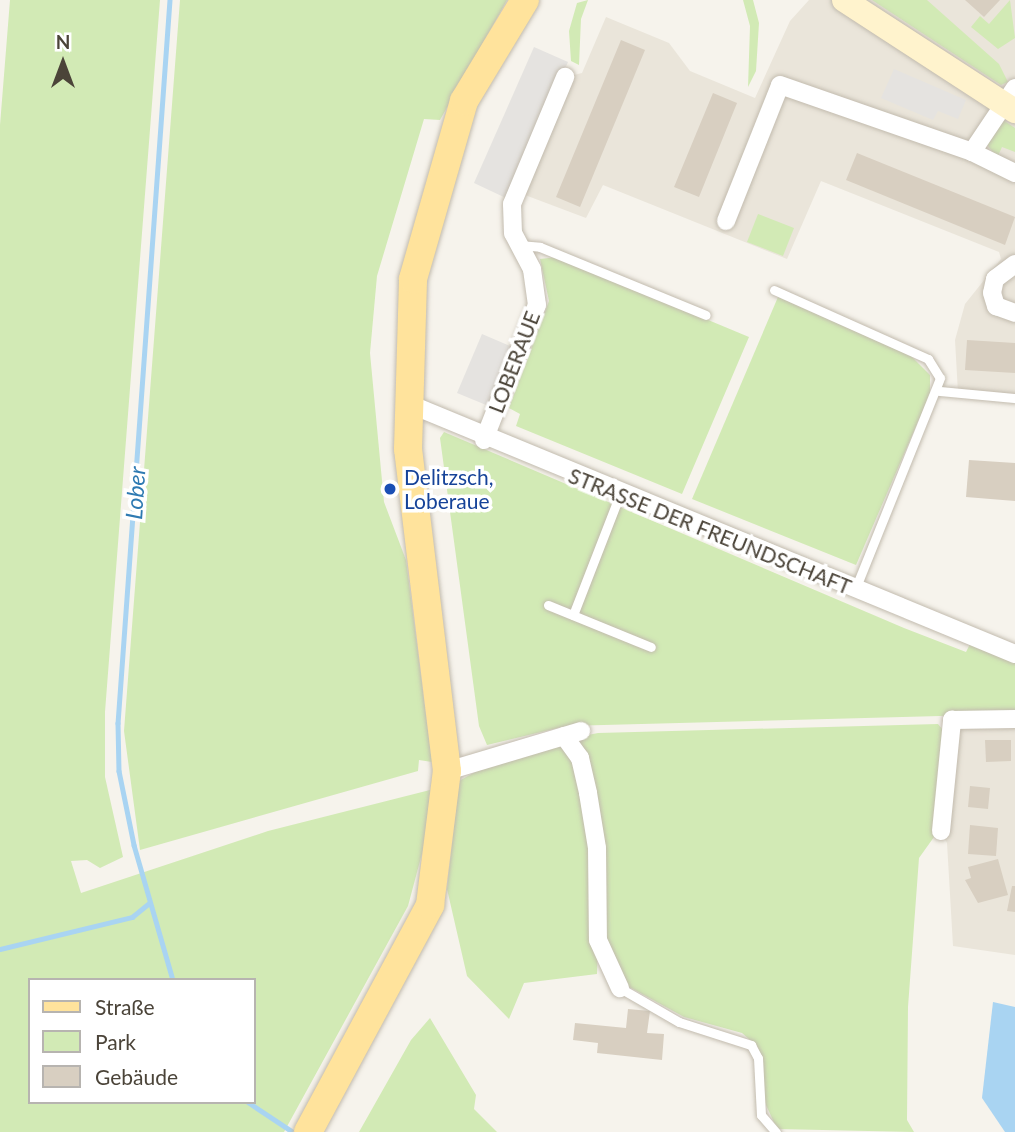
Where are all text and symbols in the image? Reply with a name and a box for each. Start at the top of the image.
north arrow [28,28,98,98]
text: N [56,30,70,53]
street label: LOBERAUE [483,307,545,417]
street label: STRASSE DER FREUNDSCHAFT [565,463,855,599]
place label: Delitzsch, Loberaue [404,464,494,514]
water label: Lober [119,466,151,520]
marker: Delitzsch, Loberaue [382,481,398,497]
legend [28,978,256,1104]
text: Straße [95,994,155,1019]
text: Park [95,1029,136,1054]
text: Gebäude [95,1064,178,1089]

